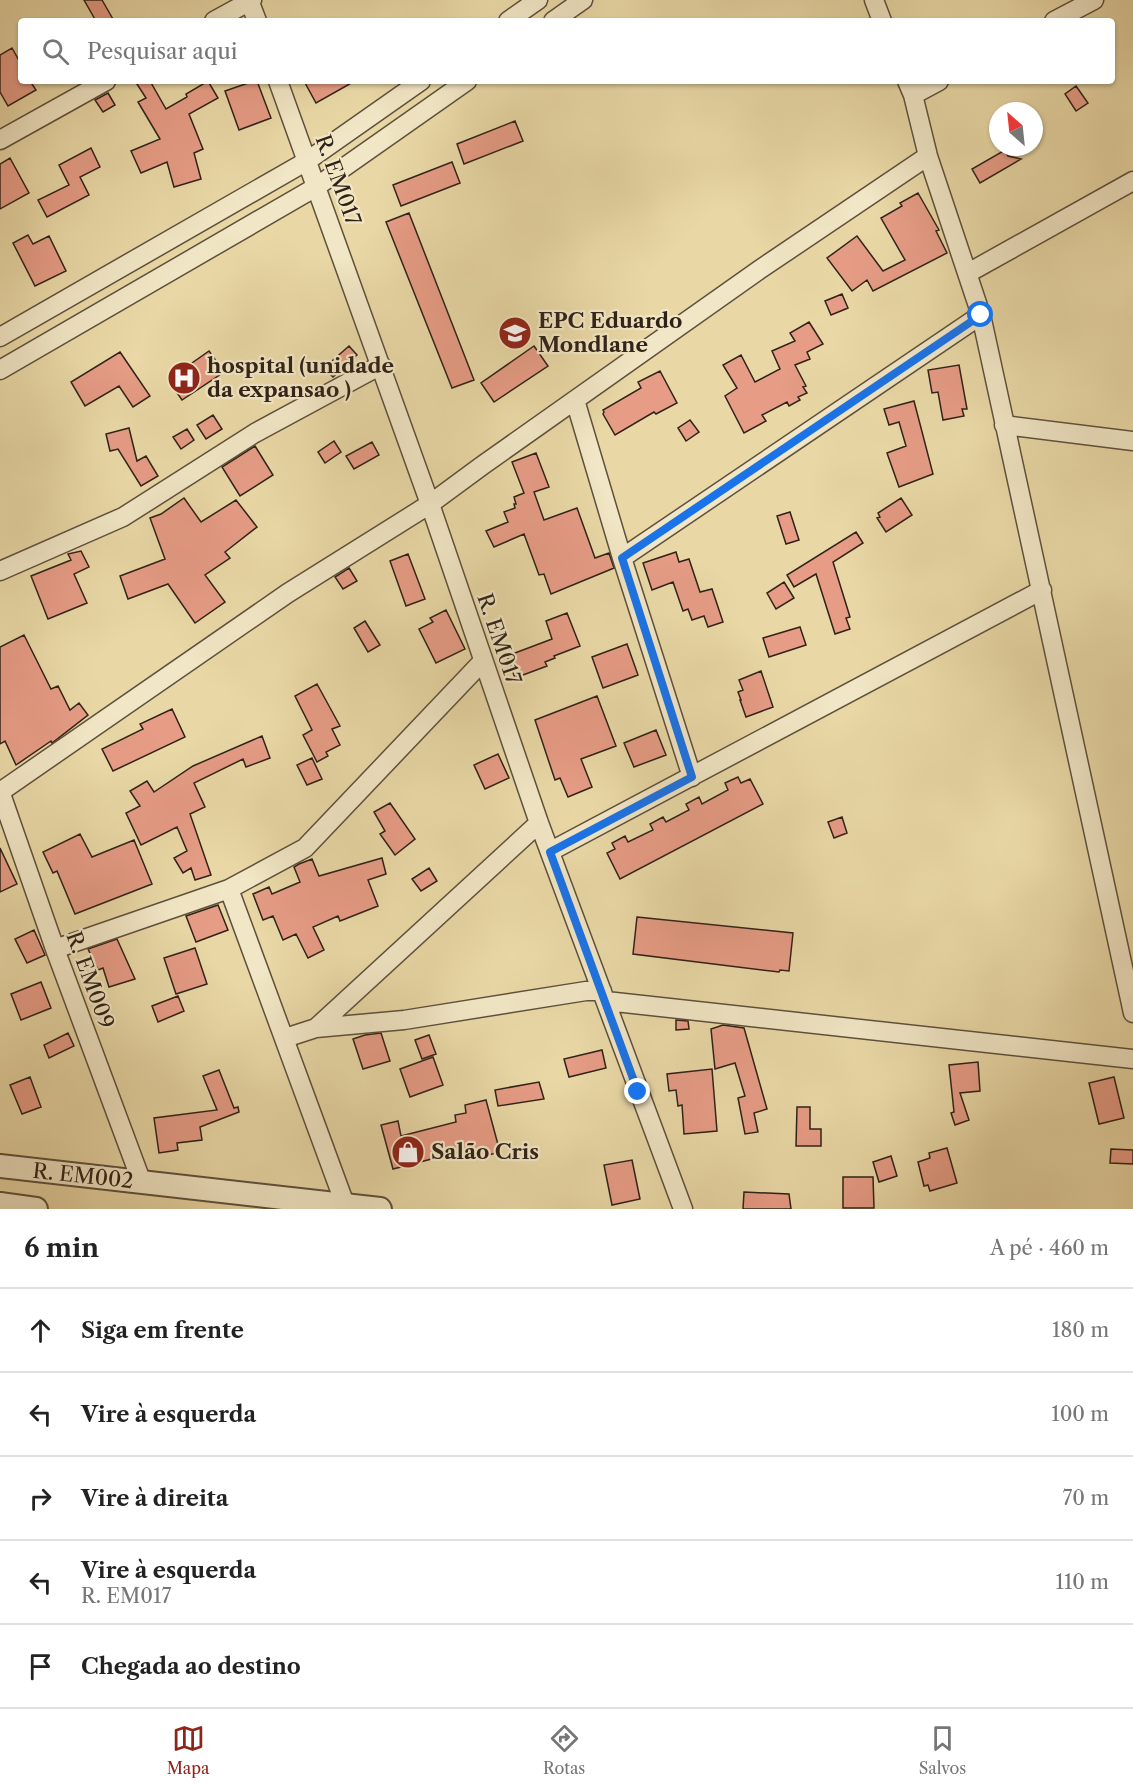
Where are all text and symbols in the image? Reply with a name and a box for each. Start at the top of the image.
search box [18,18,1115,84]
icon: search [39,35,72,68]
text: Pesquisar aqui [87,38,237,65]
north arrow [989,102,1043,156]
street label: R. EM017 [311,131,367,229]
route start [967,301,993,327]
place label: EPC Eduardo Mondlane [538,308,682,357]
school or university icon: EPC Eduardo Mondlane [497,315,533,351]
place label: hospital (unidade da expansao ) [207,353,394,402]
hospital icon: hospital (unidade da expansao ) [166,360,202,396]
street label: R. EM017 [472,590,527,688]
street label: R. EM009 [61,928,120,1032]
route end [624,1078,650,1104]
shop icon: Salão Cris [390,1134,426,1170]
place label: Salão Cris [431,1139,539,1164]
street label: R. EM002 [32,1158,135,1193]
text: 6 min [24,1232,99,1264]
text: A pé · 460 m [990,1236,1109,1260]
icon: ahead [24,1314,57,1347]
text: Siga em frente [81,1317,244,1344]
text: 180 m [1052,1318,1109,1342]
icon: left [24,1398,57,1431]
text: Vire à esquerda [81,1401,256,1428]
text: 100 m [1051,1402,1109,1426]
icon: right [24,1482,57,1515]
text: Vire à direita [81,1485,228,1512]
text: 70 m [1063,1486,1109,1510]
text: Vire à esquerda [81,1557,256,1584]
icon: left [24,1566,57,1599]
text: 110 m [1056,1570,1109,1594]
text: R. EM017 [81,1584,171,1608]
icon: arrive [24,1650,57,1683]
text: Chegada ao destino [81,1653,301,1680]
tab: Mapa [167,1722,209,1778]
tab: Rotas [543,1722,585,1778]
tab: Salvos [919,1722,966,1778]

